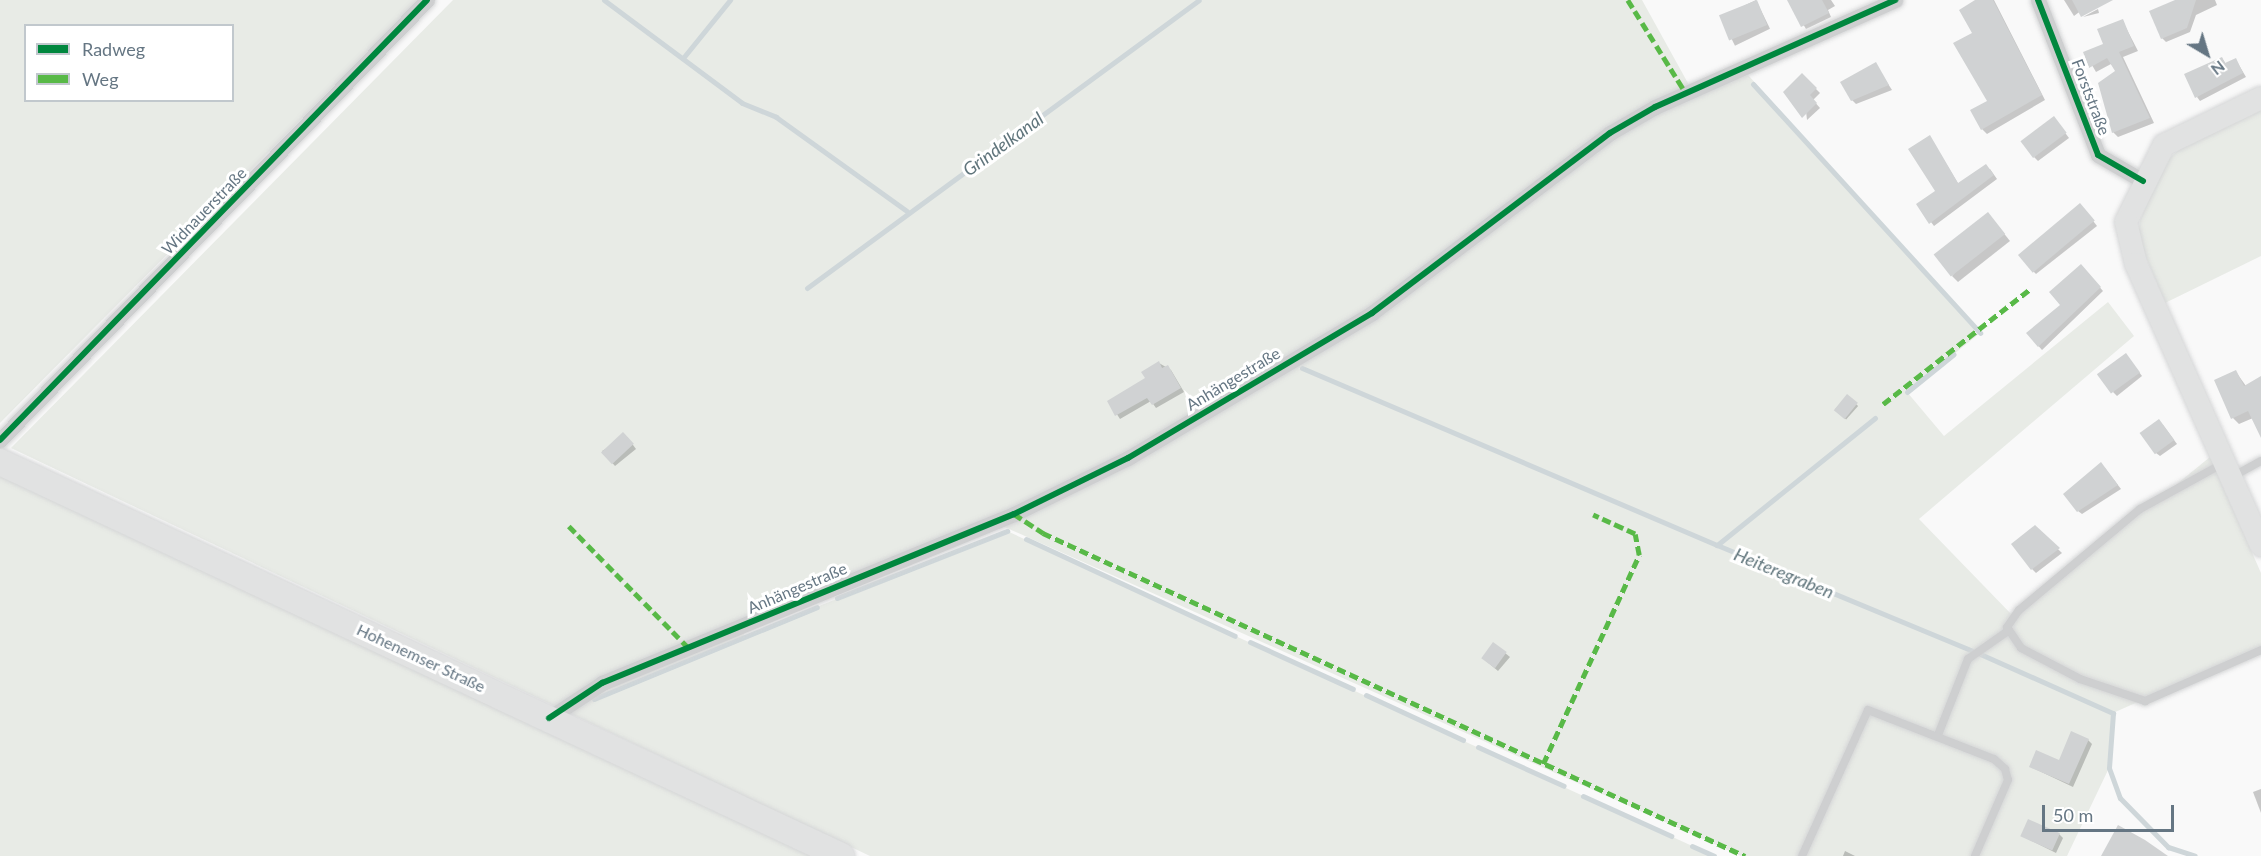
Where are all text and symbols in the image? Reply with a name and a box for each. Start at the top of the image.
legend [24,24,234,102]
north arrow [2177,24,2237,84]
text: Radweg [82,38,145,60]
street label: Forststraße [2068,56,2114,138]
text: N [2208,57,2229,80]
text: Weg [82,68,119,90]
water label: Grindelkanal [959,108,1047,180]
street label: Widnauerstraße [158,164,250,258]
street label: Anhängestraße [1183,343,1283,415]
water label: Heiteregraben [1731,543,1837,603]
street label: Anhängestraße [744,558,850,618]
street label: Hohenemser Straße [354,620,488,696]
scale bar [2045,793,2177,831]
text: 50 m [2053,804,2093,826]

